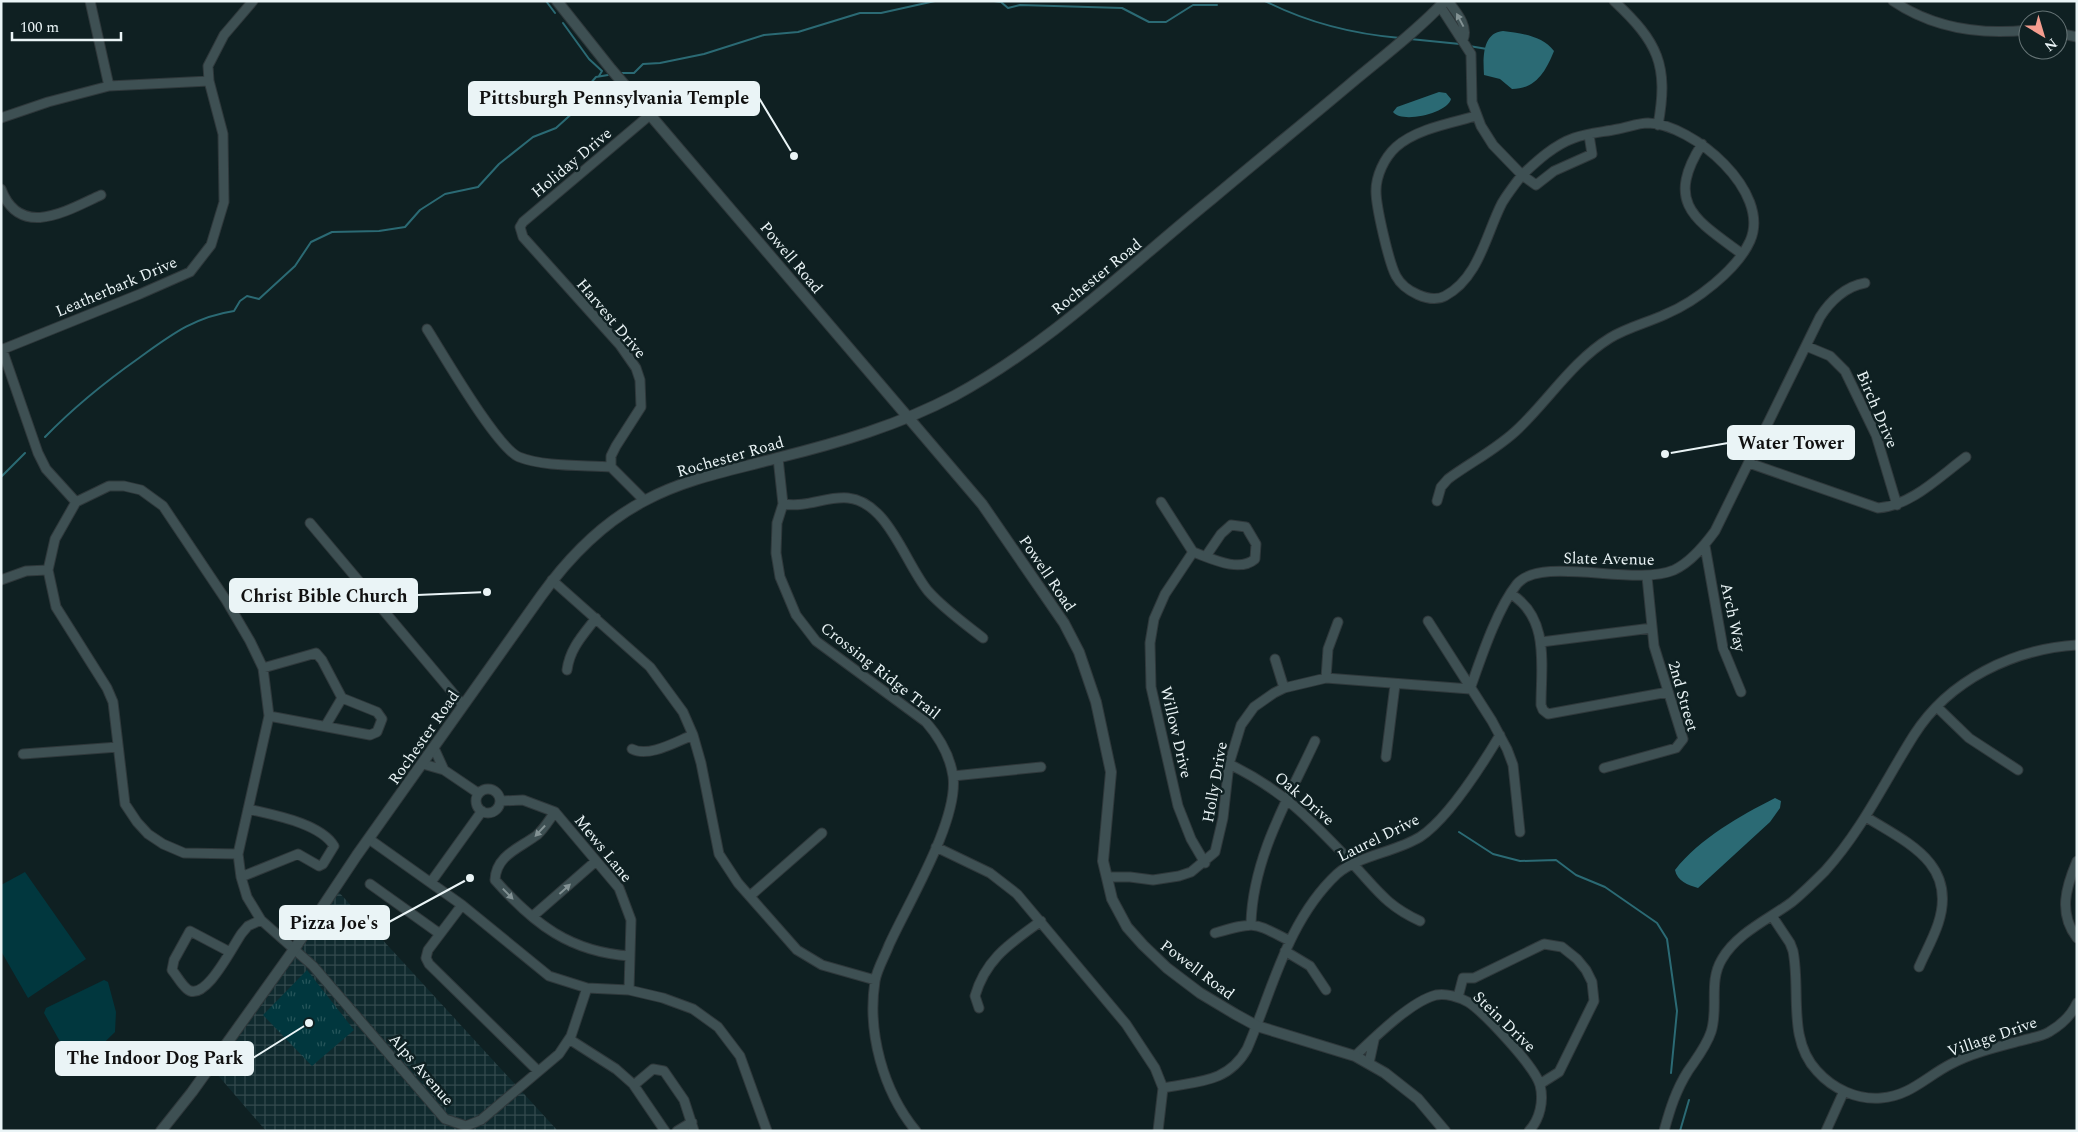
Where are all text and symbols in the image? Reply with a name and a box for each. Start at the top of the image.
scale bar [12,10,121,42]
north arrow [2018,10,2068,60]
one-way arrow [1456,12,1464,27]
text: 100 m [20,16,59,39]
text: N [2040,33,2062,57]
callout: Pittsburgh Pennsylvania Temple [469,82,759,115]
text: Pittsburgh Pennsylvania Temple [479,85,749,112]
street label: Holiday Drive [526,122,617,204]
street label: Powell Road [754,216,829,299]
street label: Rochester Road [1046,233,1147,321]
street label: Leatherbark Drive [52,250,181,323]
street label: Harvest Drive [570,273,652,364]
street label: Birch Drive [1850,367,1904,452]
callout: Water Tower [1728,426,1854,459]
street label: Rochester Road [674,430,787,484]
text: Water Tower [1738,430,1845,457]
street label: Powell Road [1013,530,1082,617]
street label: Slate Avenue [1563,546,1655,572]
callout: Christ Bible Church [230,579,417,612]
street label: Arch Way [1714,580,1752,655]
text: Christ Bible Church [240,583,408,610]
street label: Crossing Ridge Trail [815,616,945,725]
street label: 2nd Street [1662,658,1705,735]
street label: Willow Drive [1154,684,1198,781]
street label: Rochester Road [382,685,465,790]
street label: Holly Drive [1196,740,1234,825]
street label: Oak Drive [1269,766,1340,832]
street label: Laurel Drive [1333,808,1424,868]
street label: Mews Lane [568,810,638,888]
one-way arrow [534,824,546,836]
one-way arrow [558,883,571,894]
one-way arrow [502,888,514,900]
callout: Pizza Joe's [280,906,389,939]
text: Pizza Joe's [290,910,378,937]
street label: Powell Road [1155,934,1240,1006]
street label: Stein Drive [1467,985,1541,1058]
street label: Village Drive [1944,1010,2040,1064]
street label: Alps Avenue [383,1028,460,1111]
callout: The Indoor Dog Park [56,1042,253,1075]
text: The Indoor Dog Park [67,1045,244,1072]

